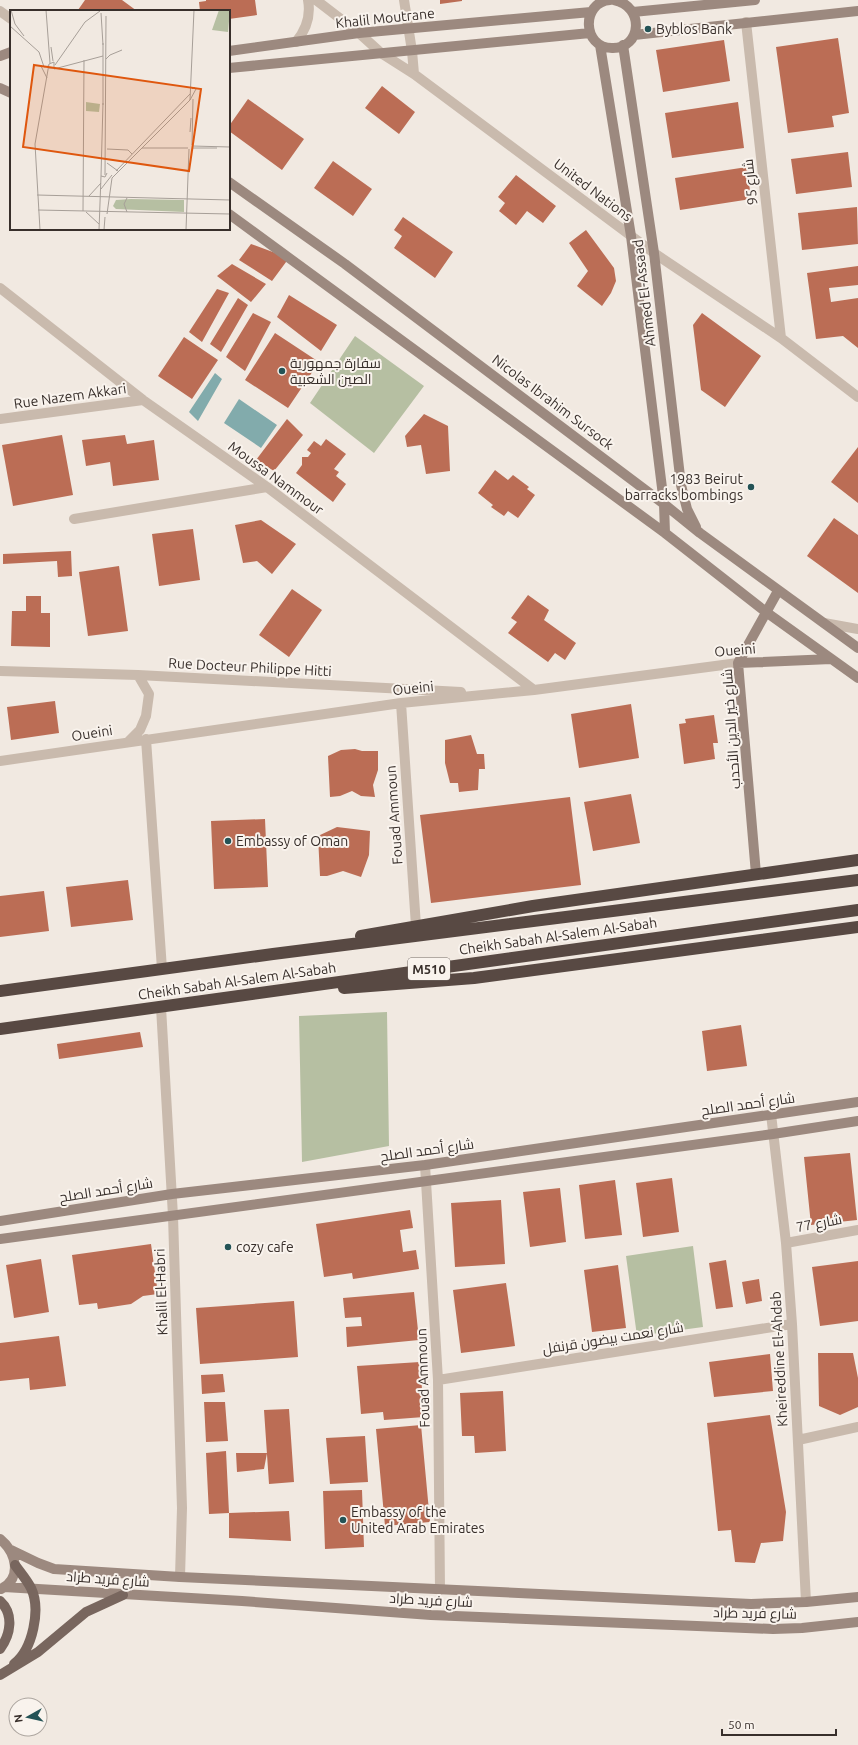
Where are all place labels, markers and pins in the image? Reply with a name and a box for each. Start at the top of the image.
place label: Byblos Bank [656,21,732,37]
marker: Byblos Bank [643,24,653,34]
place label: سفارة جمهورية الصين الشعبية [290,355,381,387]
marker: سفارة جمهورية الصين الشعبية [277,366,287,376]
place label: 1983 Beirut barracks bombings [625,471,743,503]
marker: 1983 Beirut barracks bombings [746,482,756,492]
place label: Embassy of Oman [236,833,348,849]
marker: Embassy of Oman [223,836,233,846]
place label: cozy cafe [236,1239,294,1255]
marker: cozy cafe [223,1242,233,1252]
place label: Embassy of the United Arab Emirates [351,1504,485,1536]
marker: Embassy of the United Arab Emirates [338,1515,348,1525]

